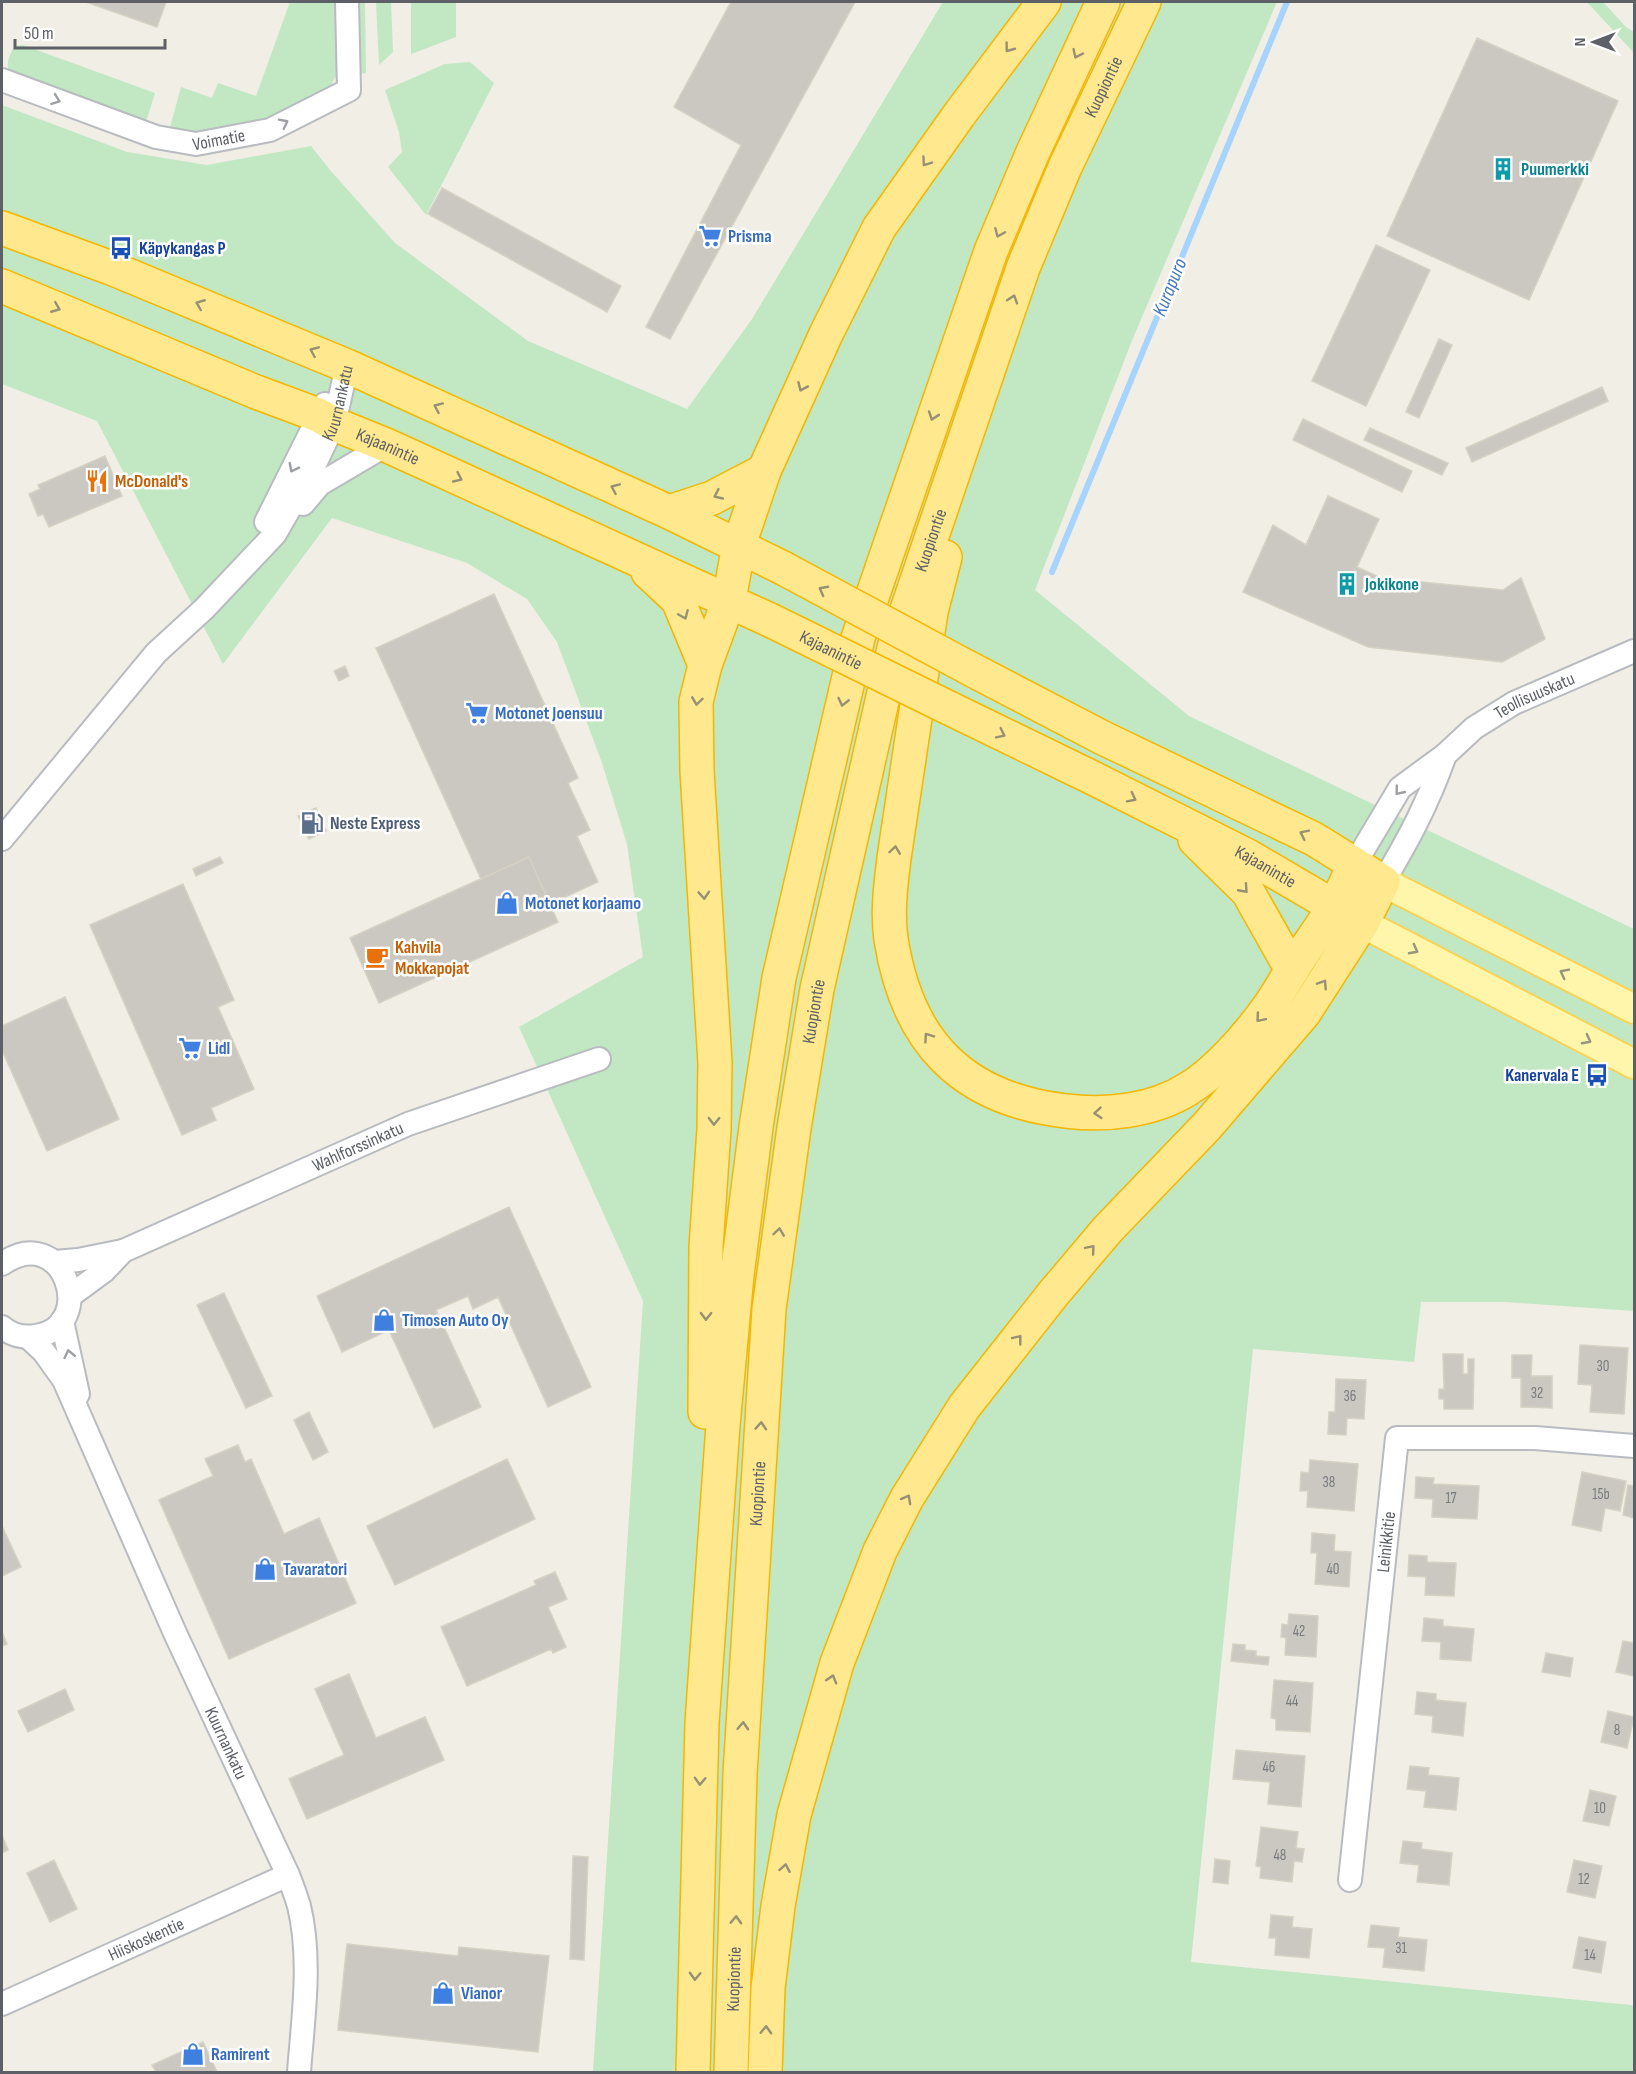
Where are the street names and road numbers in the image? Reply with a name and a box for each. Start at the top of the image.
street label: Kuopiontie [1080,53,1127,121]
street label: Voimatie [191,125,247,155]
street label: Kuurnankatu [317,363,358,445]
street label: Kajaanintie [353,424,423,470]
street label: Kuopiontie [911,506,951,575]
street label: Kajaanintie [796,626,866,675]
street label: Teollisuuskatu [1491,668,1578,724]
street label: Kajaanintie [1231,841,1300,893]
street label: Kuopiontie [798,977,830,1045]
street label: Wahlforssinkatu [309,1117,407,1176]
street label: Kuopiontie [745,1461,770,1527]
street label: Leinikkitie [1373,1510,1400,1574]
street label: Kuurnankatu [200,1704,252,1783]
street label: Hiiskoskentie [105,1913,187,1966]
street label: Kuopiontie [723,1946,746,2012]

